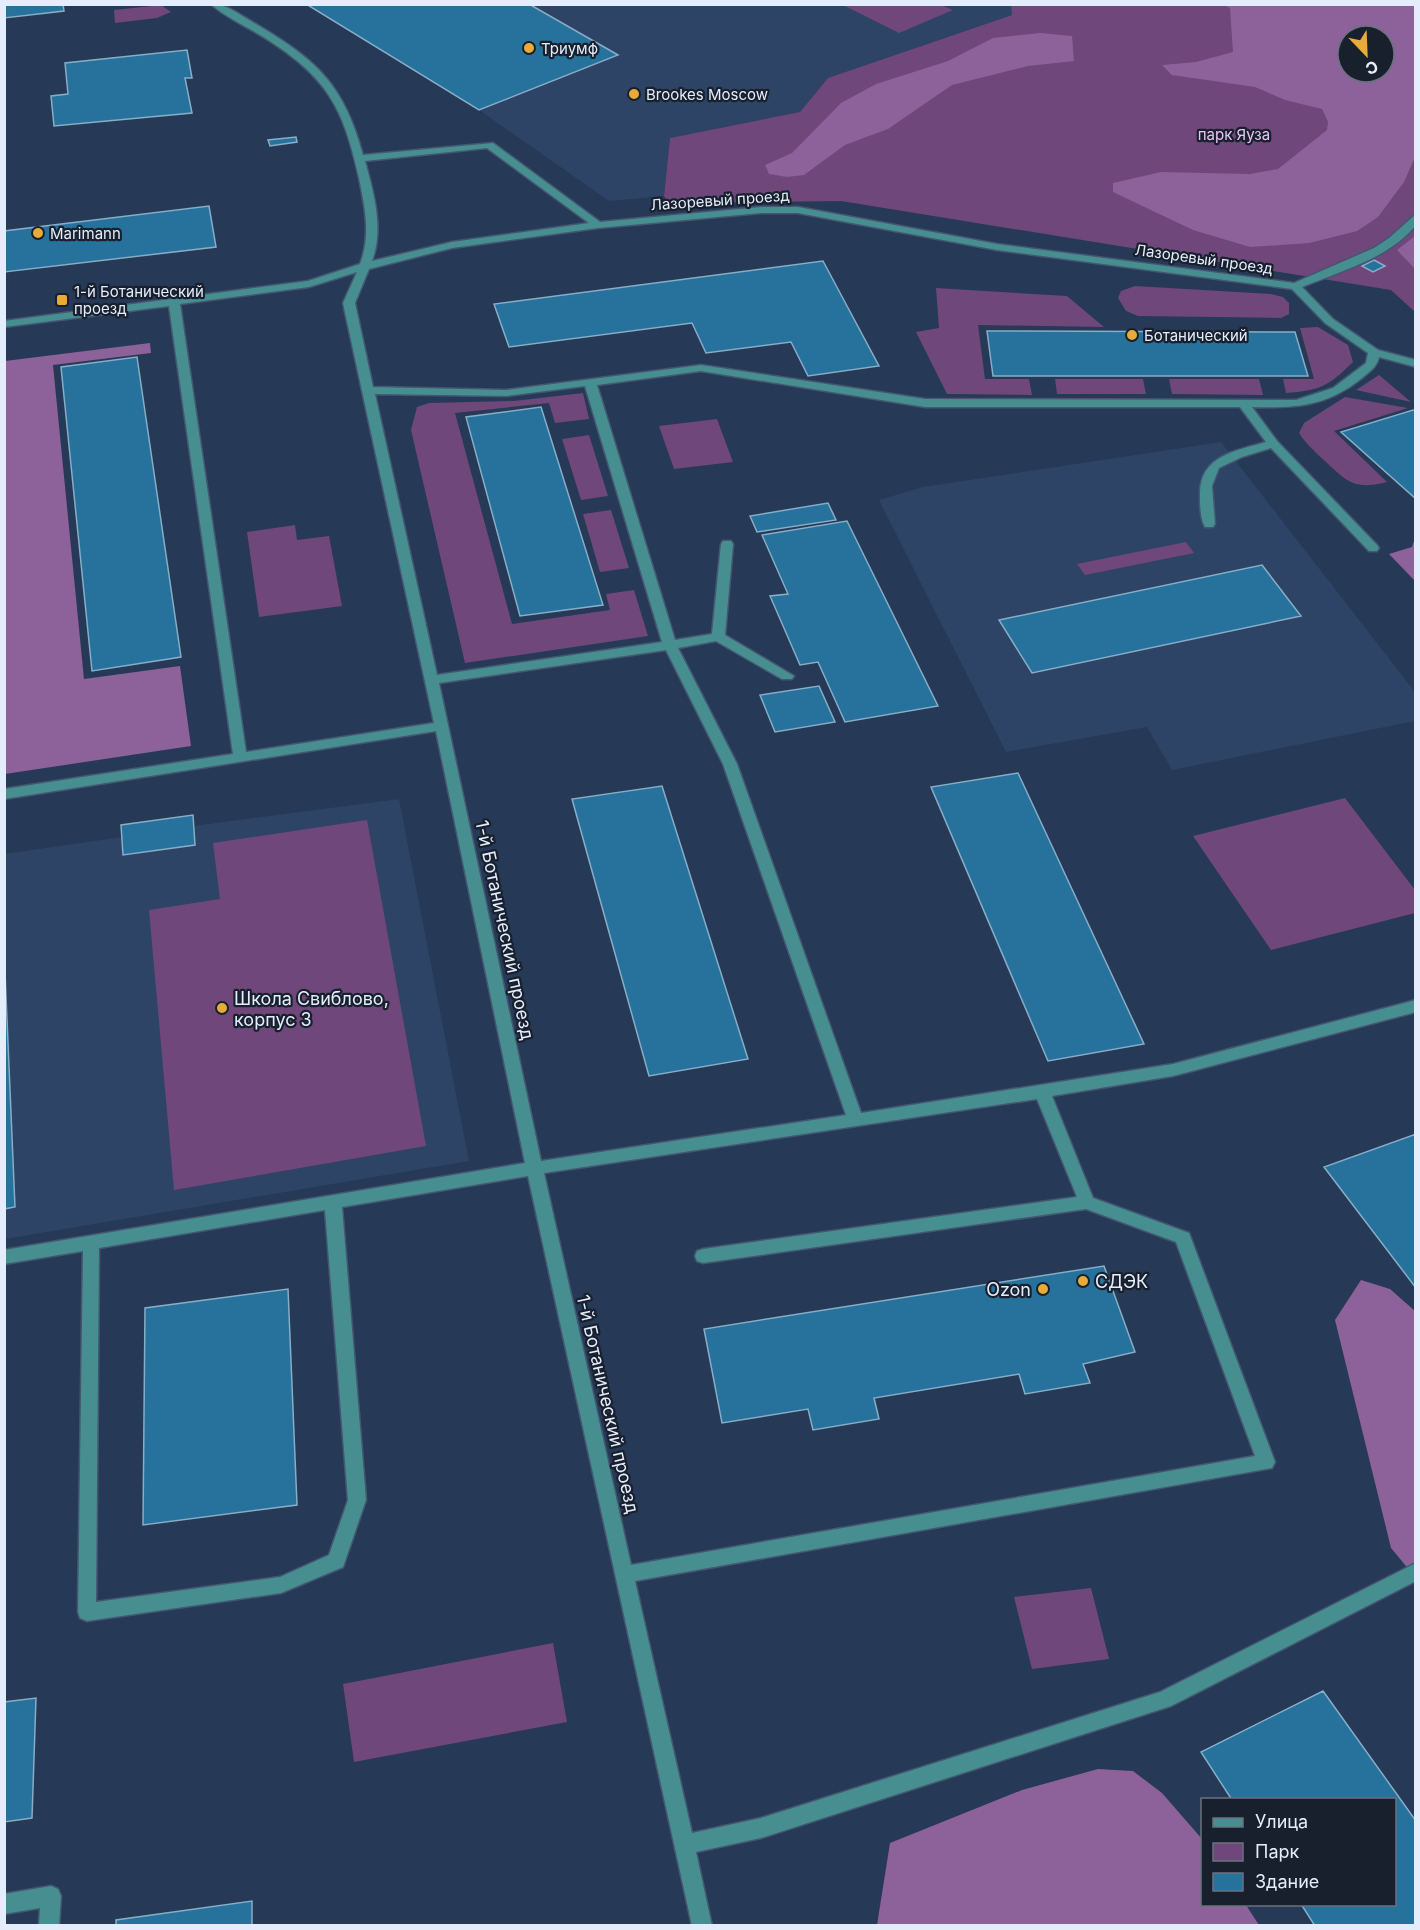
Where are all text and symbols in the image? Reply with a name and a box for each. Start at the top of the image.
north arrow [1336,24,1396,84]
place label: Триумф [541,39,598,58]
marker: Триумф [522,41,536,55]
text: С [1362,56,1381,79]
place label: Brookes Moscow [646,85,768,104]
marker: Brookes Moscow [627,87,641,101]
park label: парк Яуза [1198,125,1270,144]
street label: Лазоревый проезд [650,186,790,214]
place label: Marimann [50,224,121,243]
marker: Marimann [31,226,45,240]
street label: Лазоревый проезд [1134,240,1274,278]
place label: 1-й Ботанический проезд [74,282,204,318]
marker: 1-й Ботанический проезд [55,293,69,307]
place label: Ботанический [1144,326,1248,345]
marker: Ботанический [1125,328,1139,342]
street label: 1-й Ботанический проезд [471,818,539,1042]
place label: Школа Свиблово, корпус 3 [234,988,389,1030]
marker: Школа Свиблово, корпус 3 [215,1001,229,1015]
place label: СДЭК [1095,1271,1148,1292]
marker: СДЭК [1076,1274,1090,1288]
place label: Ozon [986,1279,1031,1300]
marker: Ozon [1036,1282,1050,1296]
street label: 1-й Ботанический проезд [573,1293,643,1515]
legend [1201,1798,1396,1906]
text: Улица [1255,1811,1308,1832]
text: Парк [1255,1841,1300,1862]
text: Здание [1255,1871,1319,1892]

